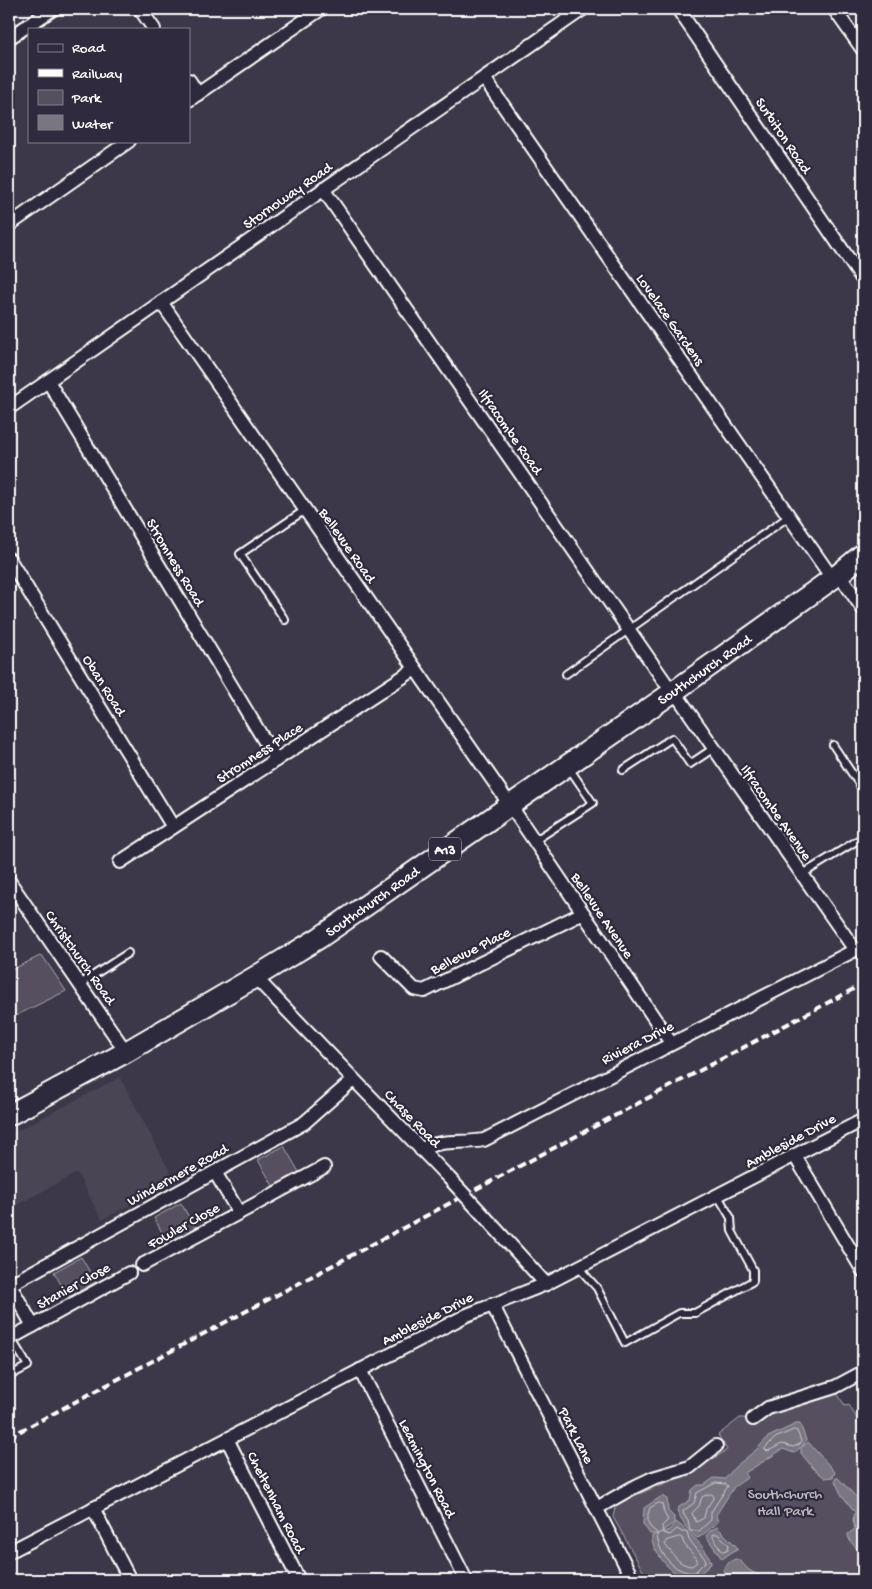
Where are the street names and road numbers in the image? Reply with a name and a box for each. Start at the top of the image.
street label: Surbiton Road [750,95,815,179]
street label: Stornoway Road [240,159,337,234]
street label: Lovelace Gardens [631,271,708,370]
street label: Ilfracombe Road [473,386,546,480]
street label: Bellevue Road [313,504,380,588]
street label: Stromness Road [141,516,208,611]
street label: Southchurch Road [655,631,757,710]
street label: Oban Road [77,652,130,721]
street label: Stromness Place [214,719,307,788]
street label: Ilfracombe Avenue [736,762,815,865]
road number: A13 [429,838,461,861]
street label: Southchurch Road [323,863,425,942]
street label: Bellevue Avenue [565,869,637,963]
street label: Christchurch Road [40,907,119,1010]
street label: Bellevue Place [427,924,514,980]
street label: Riviera Drive [599,1018,677,1070]
street label: Chase Road [379,1086,445,1153]
street label: Ambleside Drive [743,1110,840,1173]
street label: Windermere Road [124,1140,233,1211]
street label: Fowler Close [144,1199,223,1254]
street label: Stanier Close [34,1259,114,1314]
street label: Ambleside Drive [379,1289,477,1351]
street label: Park Lane [553,1404,597,1467]
street label: Leamington Road [394,1416,459,1522]
street label: Cheltenham Road [242,1449,309,1558]

